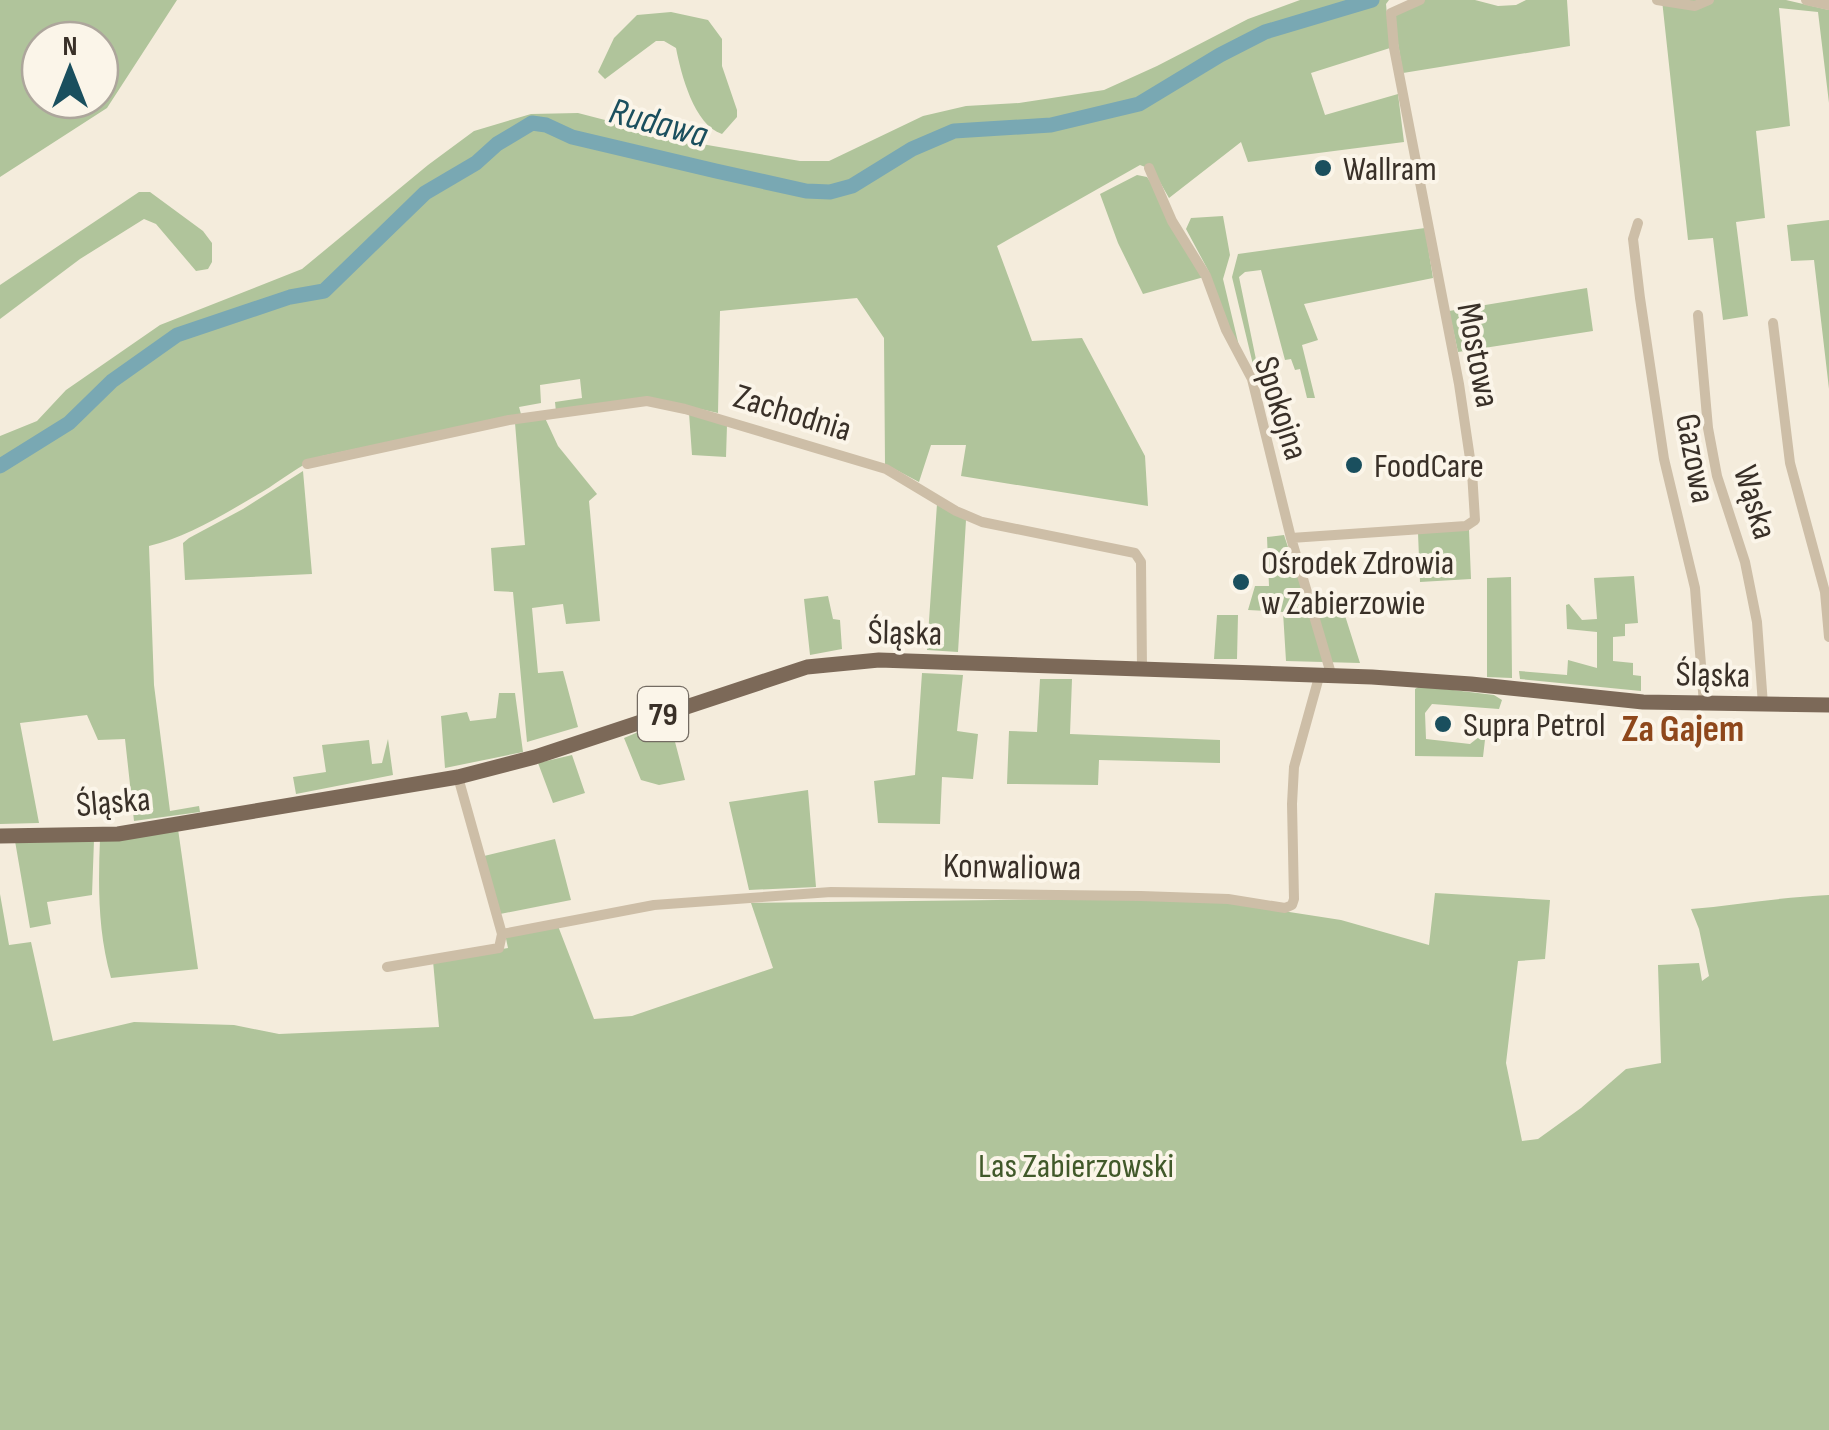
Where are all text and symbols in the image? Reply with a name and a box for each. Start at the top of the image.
north arrow [20,20,120,120]
text: N [63,30,77,63]
water label: Rudawa [604,89,713,158]
place label: Wallram [1343,148,1437,191]
marker: Wallram [1312,157,1334,179]
street label: Mostowa [1446,299,1509,411]
street label: Spokojna [1244,351,1317,466]
street label: Zachodnia [729,375,857,452]
street label: Gazowa [1665,410,1724,507]
place label: FoodCare [1374,445,1484,488]
marker: FoodCare [1343,454,1365,476]
street label: Wąska [1723,460,1786,544]
place label: Ośrodek Zdrowia w Zabierzowie [1261,542,1454,625]
marker: Ośrodek Zdrowia w Zabierzowie [1230,571,1252,593]
street label: Śląska [867,611,943,656]
street label: Śląska [1675,653,1751,698]
road number: 79 [638,687,688,741]
place label: Supra Petrol [1463,704,1606,747]
district label: Za Gajem [1622,707,1744,752]
marker: Supra Petrol [1432,713,1454,735]
street label: Śląska [74,778,152,827]
street label: Konwaliowa [943,845,1081,890]
park label: Las Zabierzowski [978,1145,1174,1188]

